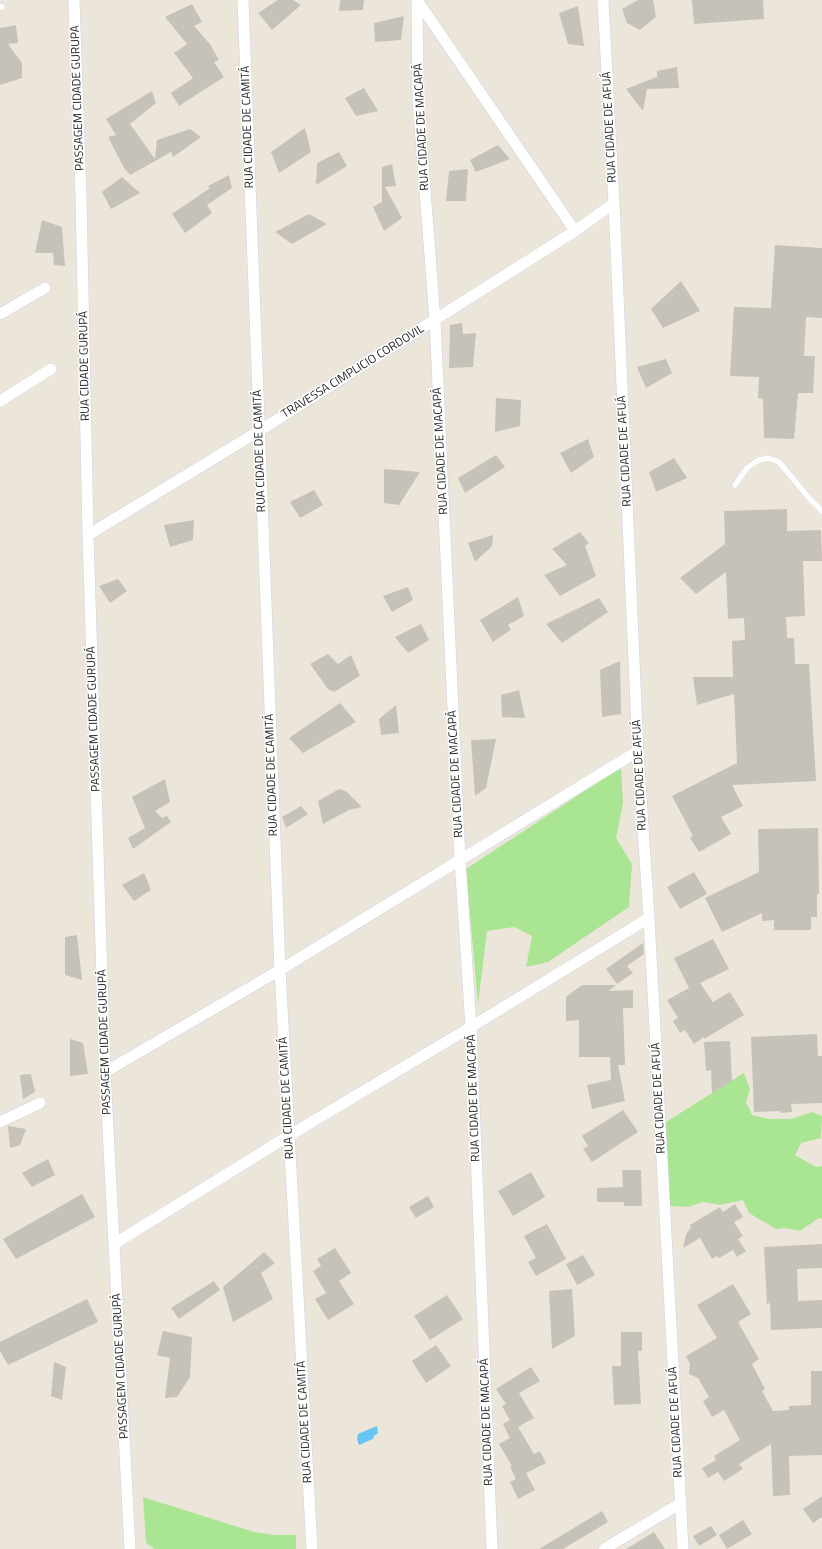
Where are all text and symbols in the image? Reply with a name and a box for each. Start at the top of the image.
street label: PASSAGEM CIDADE GURUPA [68,25,88,171]
street label: RUA CIDADE DE MACAPÁ [411,63,433,191]
street label: RUA CIDADE DE CAMITÁ [239,65,257,189]
street label: RUA CIDADE DE AFUÁ [600,71,620,183]
street label: RUA CIDADE GURUPÁ [77,311,93,421]
street label: TRAVESSA CIMPLICIO CORDOVIL [279,322,427,422]
street label: RUA CIDADE DE MACAPÁ [430,387,452,515]
street label: RUA CIDADE DE CAMITÁ [251,389,269,513]
street label: RUA CIDADE DE AFUÁ [615,395,635,507]
street label: PASSAGEM CIDADE GURUPÁ [84,646,104,792]
street label: RUA CIDADE DE MACAPÁ [445,710,467,838]
street label: RUA CIDADE DE CAMITÁ [263,713,281,837]
street label: RUA CIDADE DE AFUÁ [630,719,650,831]
street label: PASSAGEM CIDADE GURUPÁ [95,969,115,1115]
street label: RUA CIDADE DE MACAPÁ [465,1034,483,1162]
street label: RUA CIDADE DE CAMITÁ [277,1036,297,1160]
street label: RUA CIDADE DE AFUÁ [649,1042,669,1154]
street label: PASSAGEM CIDADE GURUPÁ [110,1293,132,1439]
street label: RUA CIDADE DE MACAPÁ [478,1358,496,1486]
street label: RUA CIDADE DE CAMITÁ [295,1360,315,1484]
street label: RUA CIDADE DE AFUÁ [666,1366,686,1478]

